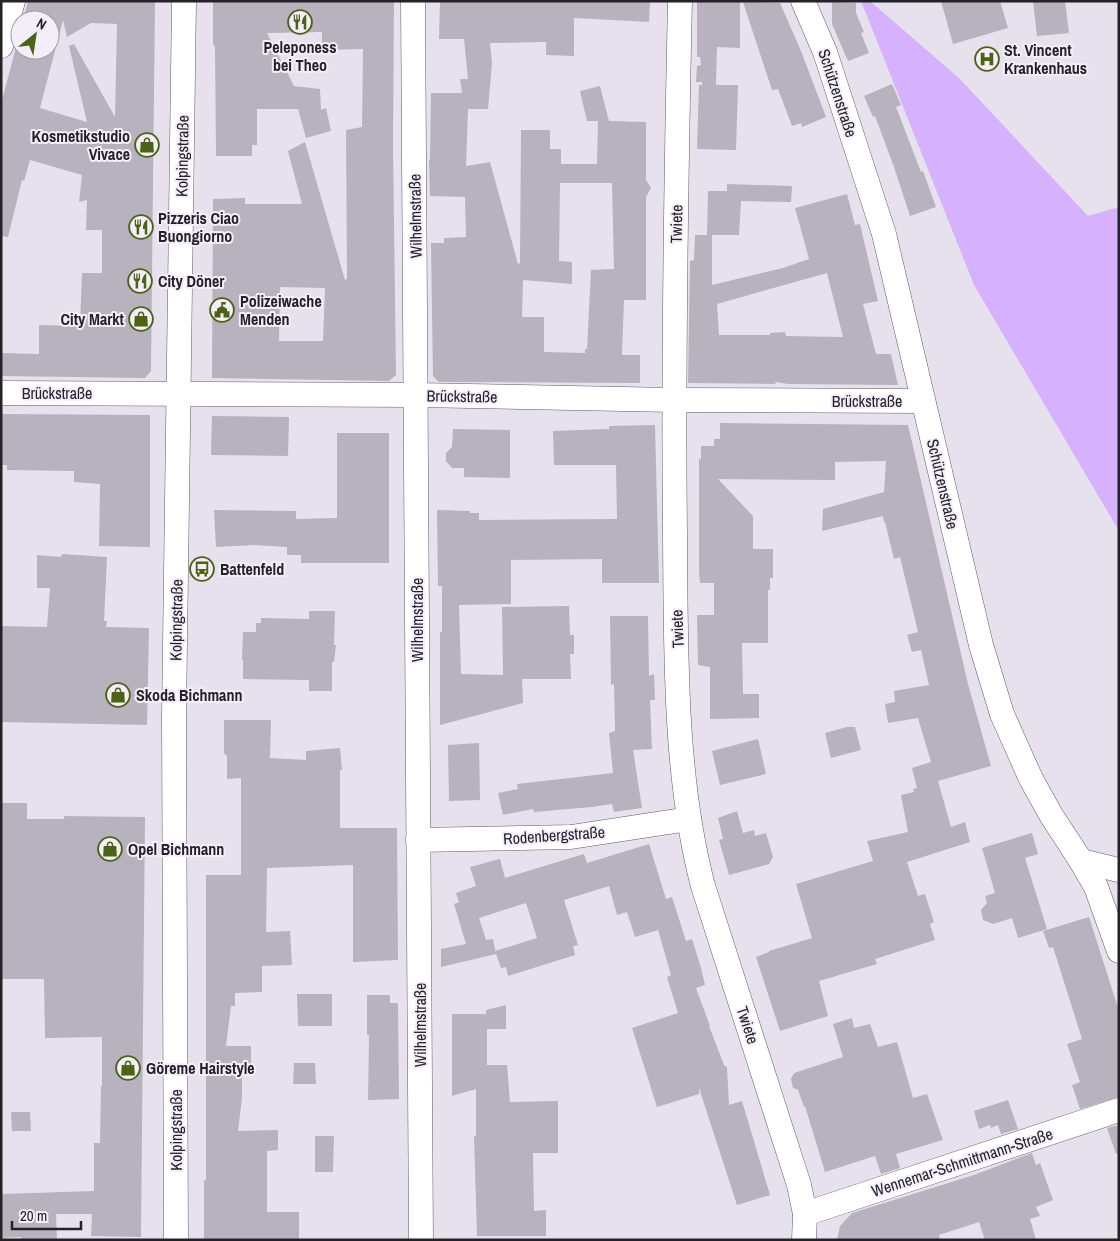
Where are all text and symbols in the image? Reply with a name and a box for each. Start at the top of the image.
restaurant icon: Peleponess bei Theo [287,9,313,35]
north arrow [10,10,60,60]
text: N [33,14,50,34]
place label: Peleponess bei Theo [264,36,336,76]
place label: St. Vincent Krankenhaus [1004,39,1087,79]
street label: Schützenstraße [813,46,863,140]
hospital icon: St. Vincent Krankenhaus [974,46,1000,72]
street label: Kolpingstraße [170,115,194,197]
place label: Kosmetikstudio Vivace [32,125,130,165]
shop icon: Kosmetikstudio Vivace [134,132,160,158]
street label: Wilhelmstraße [403,174,427,258]
street label: Twiete [665,204,687,244]
place label: Pizzeris Ciao Buongiorno [158,207,239,247]
restaurant icon: Pizzeris Ciao Buongiorno [128,214,154,240]
restaurant icon: City Döner [127,268,153,294]
place label: City Döner [158,270,225,292]
place label: Polizeiwache Menden [240,290,322,330]
public building icon: Polizeiwache Menden [209,297,235,323]
shop icon: City Markt [128,306,154,332]
place label: City Markt [61,308,125,330]
street label: Brückstraße [22,382,92,404]
street label: Brückstraße [426,384,498,408]
street label: Brückstraße [832,390,902,412]
street label: Schützenstraße [922,437,964,531]
bus stop icon: Battenfeld [189,556,215,582]
place label: Battenfeld [220,558,284,580]
street label: Wilhelmstraße [406,578,428,662]
street label: Kolpingstraße [164,579,188,661]
street label: Twiete [665,609,689,649]
shop icon: Skoda Bichmann [105,682,131,708]
place label: Skoda Bichmann [136,684,242,706]
street label: Rodenbergstraße [502,820,606,850]
shop icon: Opel Bichmann [97,836,123,862]
place label: Opel Bichmann [128,838,224,860]
street label: Wilhelmstraße [409,983,431,1067]
street label: Twiete [732,1003,764,1047]
shop icon: Göreme Hairstyle [115,1055,141,1081]
place label: Göreme Hairstyle [146,1057,255,1079]
street label: Kolpingstraße [165,1089,187,1171]
street label: Wennemar-Schmittmann-Straße [869,1122,1055,1202]
scale bar [12,1198,81,1230]
text: 20 m [20,1205,47,1226]

